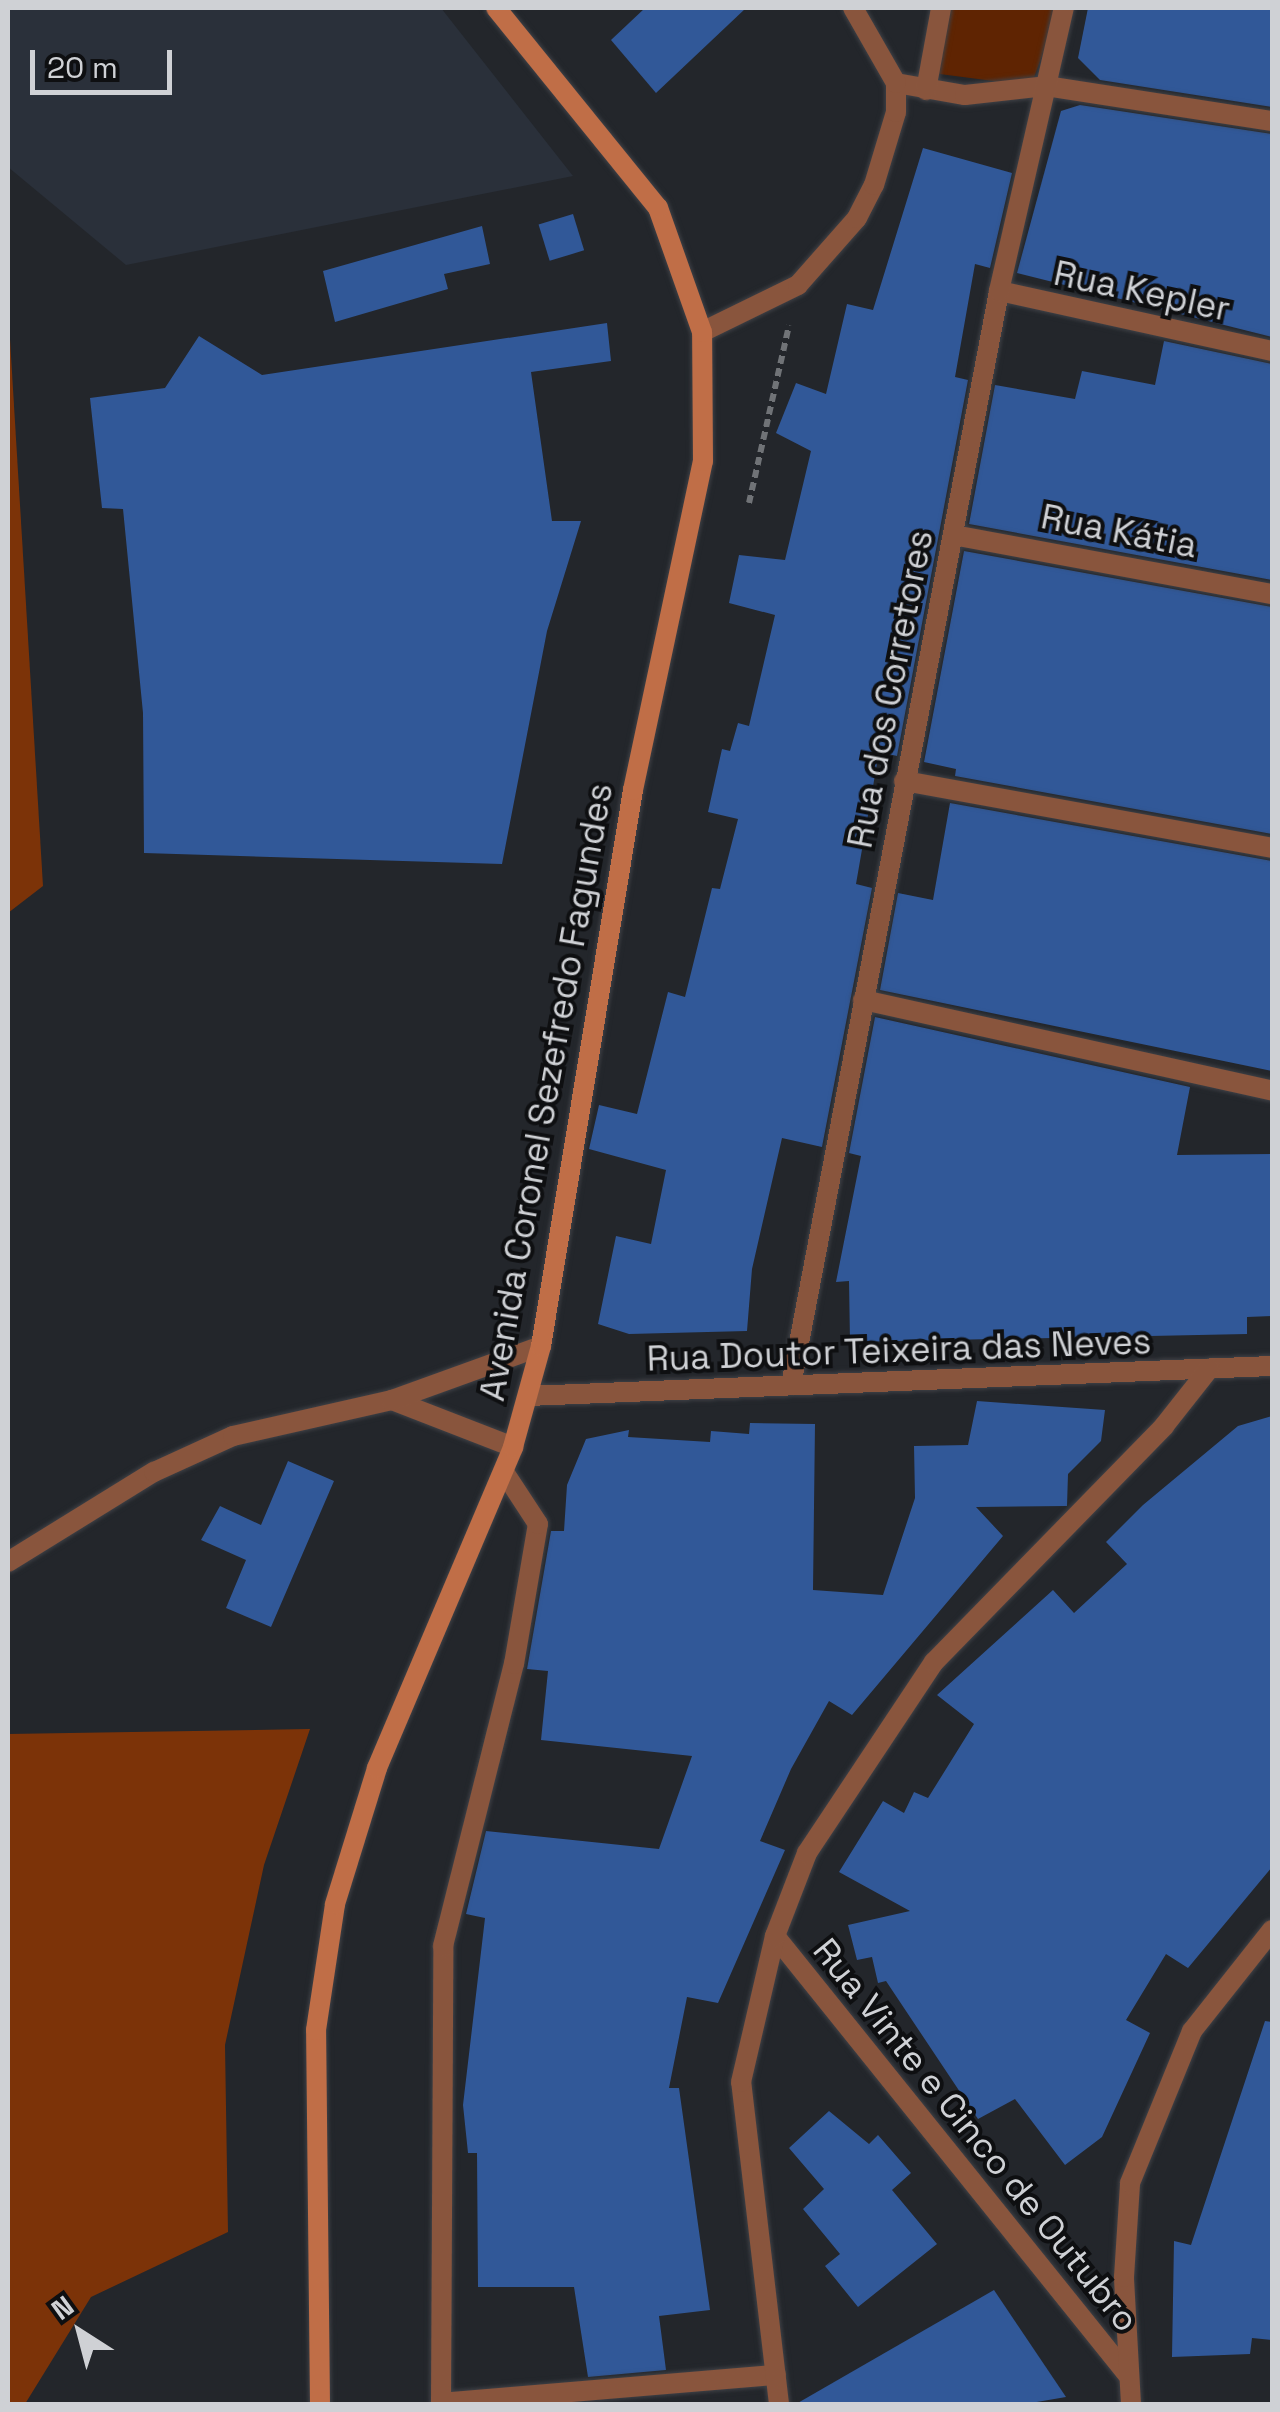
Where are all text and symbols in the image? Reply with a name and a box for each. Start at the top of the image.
scale bar [35,30,178,92]
text: 20 m [47,48,118,87]
street label: Rua Kepler [1050,252,1234,330]
street label: Rua Kátia [1038,495,1200,567]
street label: Rua dos Corretores [839,526,941,852]
street label: Avenida Coronel Sezefredo Fagundes [471,780,621,1404]
street label: Rua Doutor Teixeira das Neves [646,1320,1152,1380]
street label: Rua Vinte e Cinco de Outubro [804,1930,1148,2340]
north arrow [30,2282,130,2382]
text: N [44,2288,81,2328]

